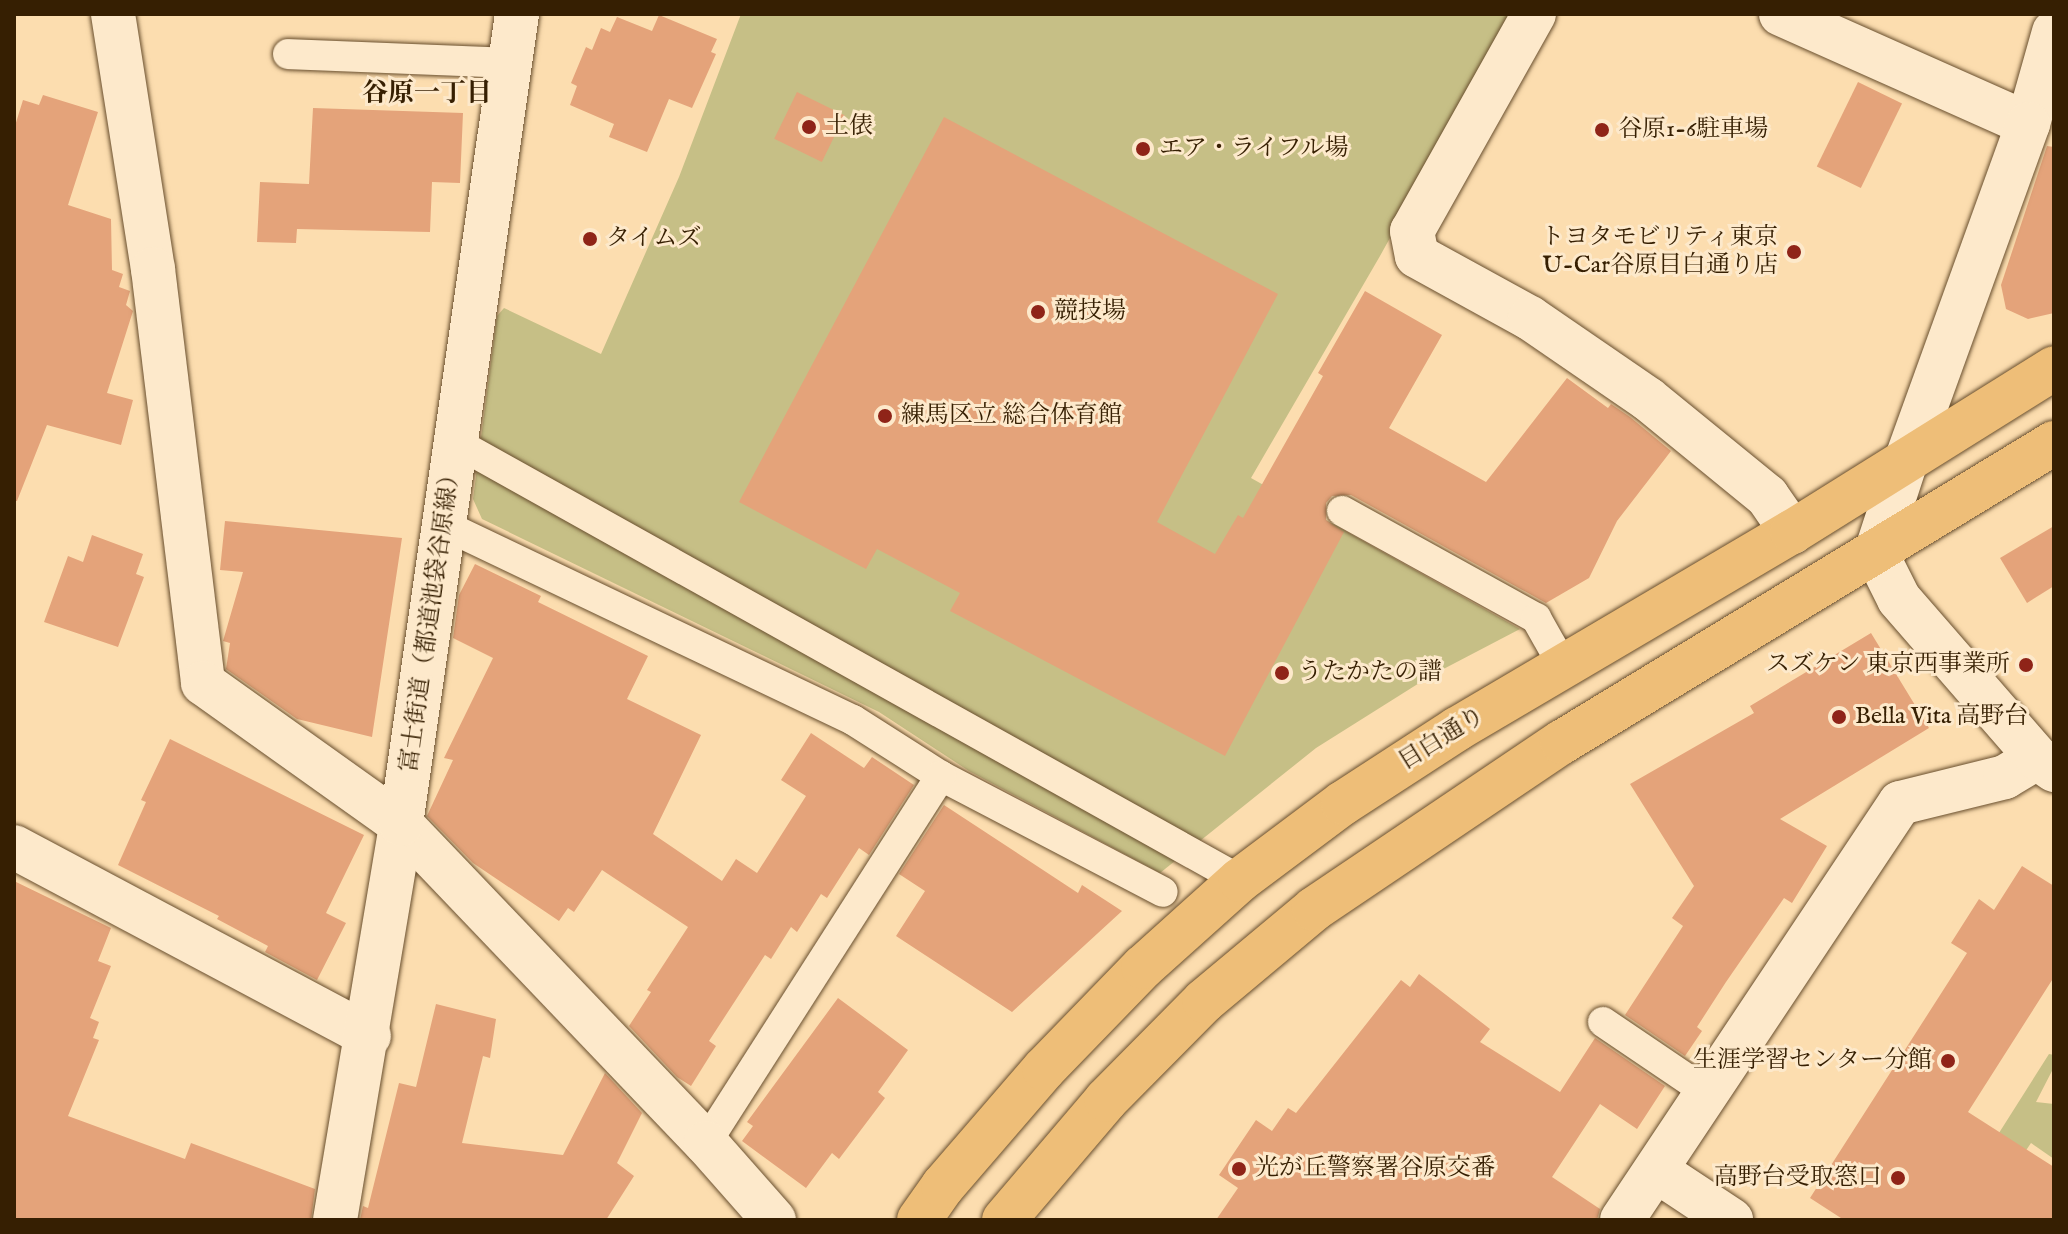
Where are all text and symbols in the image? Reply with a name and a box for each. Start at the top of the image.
district label: 谷原一丁目 [362,78,492,110]
place label: 土俵 [825,113,873,141]
place label: 谷原1-6駐車場 [1618,116,1768,144]
marker: 土俵 [800,118,818,136]
marker: 谷原1-6駐車場 [1593,121,1611,139]
place label: エア・ライフル場 [1159,135,1351,163]
marker: エア・ライフル場 [1134,140,1152,158]
place label: トヨタモビリティ東京 U-Car谷原目白通り店 [1538,224,1778,280]
place label: タイムズ [606,225,702,253]
marker: タイムズ [581,230,599,248]
marker: トヨタモビリティ東京 U-Car谷原目白通り店 [1785,243,1803,261]
place label: 競技場 [1054,298,1126,326]
marker: 競技場 [1029,303,1047,321]
place label: 練馬区立 総合体育館 [901,402,1122,430]
marker: 練馬区立 総合体育館 [876,407,894,425]
street label: 富士街道（都道池袋谷原線） [395,462,467,774]
place label: スズケン 東京西事業所 [1765,651,2010,679]
marker: スズケン 東京西事業所 [2017,656,2035,674]
place label: うたかたの譜 [1298,659,1442,687]
marker: うたかたの譜 [1273,664,1291,682]
street label: 目白通り [1394,701,1490,777]
place label: Bella Vita 高野台 [1855,703,2029,731]
marker: Bella Vita 高野台 [1830,708,1848,726]
place label: 生涯学習センター分館 [1692,1047,1932,1075]
marker: 生涯学習センター分館 [1939,1052,1957,1070]
place label: 光が丘警察署谷原交番 [1255,1155,1495,1183]
marker: 光が丘警察署谷原交番 [1230,1160,1248,1178]
place label: 高野台受取窓口 [1714,1164,1882,1192]
marker: 高野台受取窓口 [1889,1169,1907,1187]

